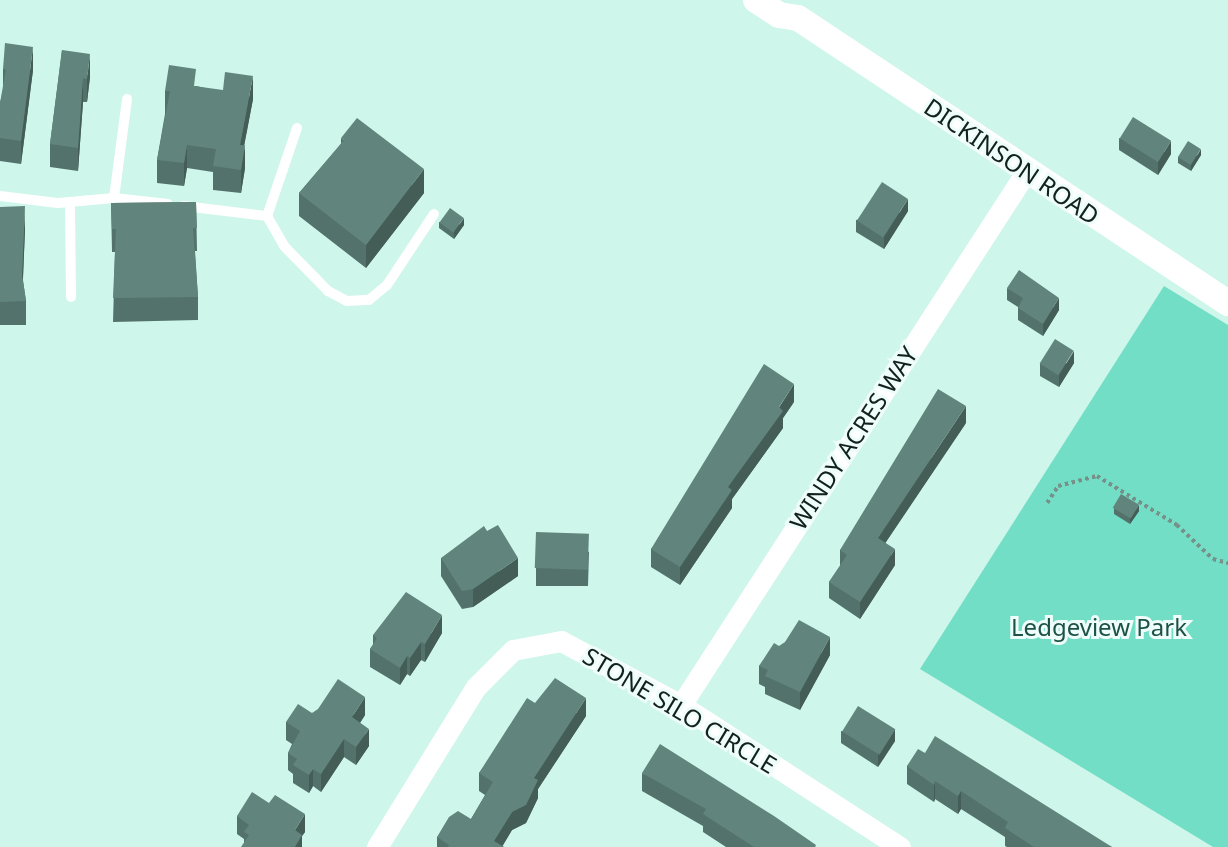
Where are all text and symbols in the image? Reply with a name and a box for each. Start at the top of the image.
street label: DICKINSON ROAD [919,92,1105,230]
street label: WINDY ACRES WAY [783,341,923,535]
park label: Ledgeview Park [1011,613,1187,641]
street label: STONE SILO CIRCLE [578,641,782,779]

